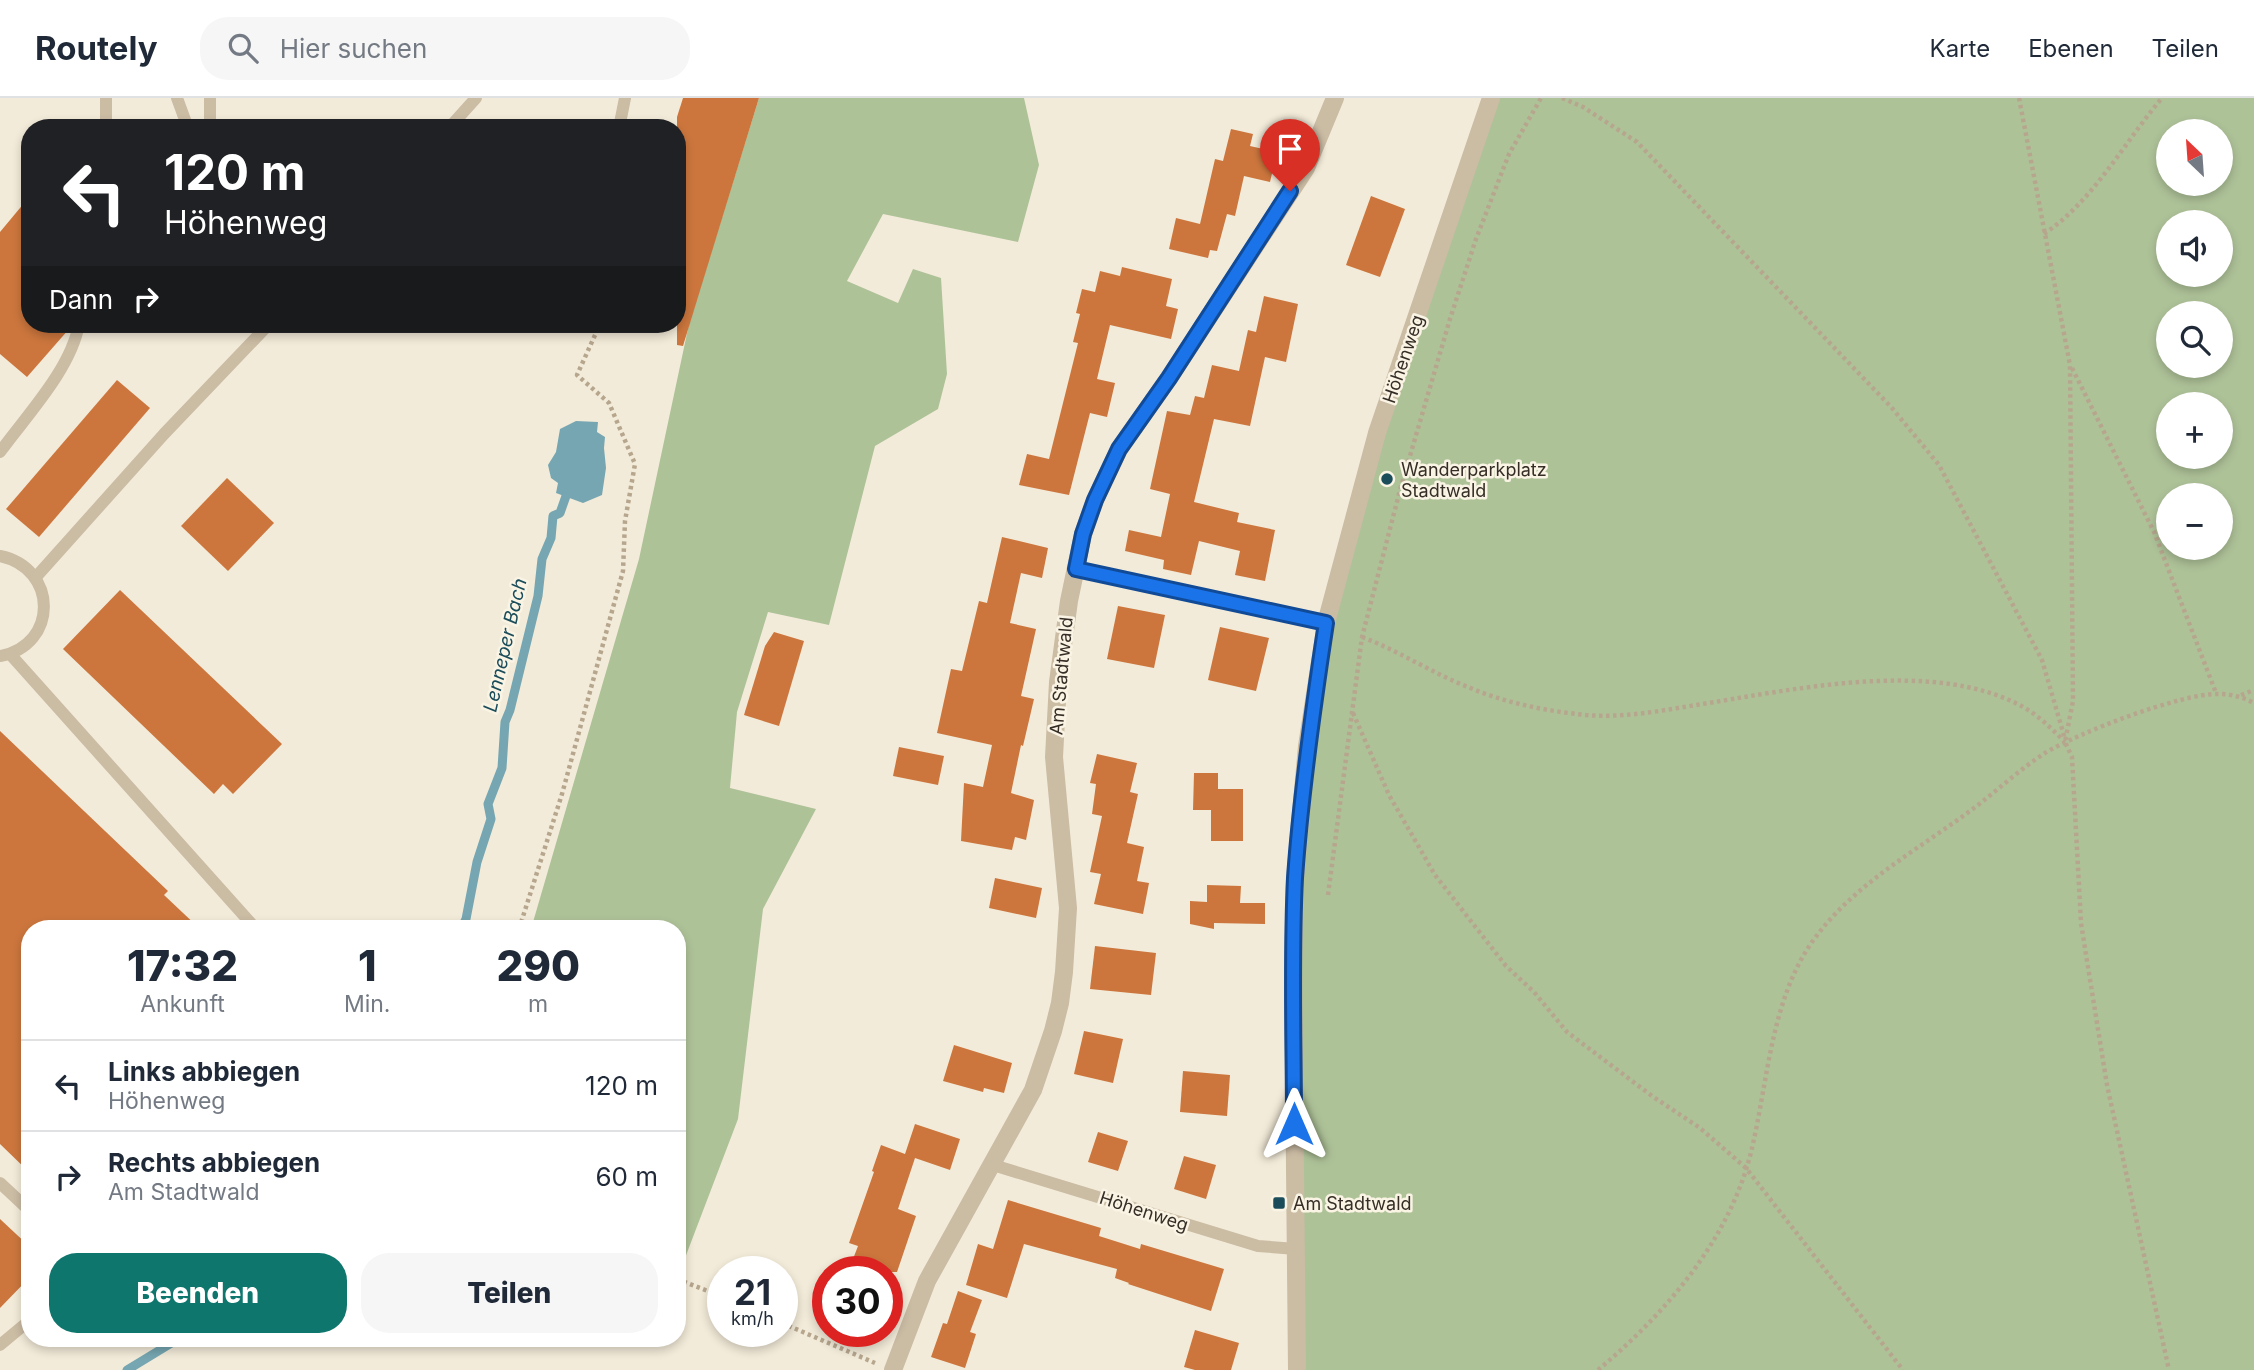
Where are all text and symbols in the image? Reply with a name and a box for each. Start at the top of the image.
search box [200,17,690,80]
text: Routely [35,28,158,68]
icon: search [224,29,262,67]
text: Hier suchen [280,33,427,64]
text: Karte [1930,34,1990,63]
text: Ebenen [2028,34,2114,63]
text: Teilen [2152,34,2219,63]
pin [1260,119,1320,191]
north arrow [2156,119,2233,196]
map controls [2156,119,2233,560]
icon: arrive [1271,130,1309,168]
text: 120 m [164,143,305,202]
icon: left [49,147,140,238]
text: Höhenweg [164,203,327,242]
button: sound [2156,210,2233,287]
icon: right [127,280,165,318]
text: Dann [49,284,113,315]
button: search [2156,301,2233,378]
street label: Höhenweg [1378,312,1428,406]
button: + [2156,392,2233,469]
place label: Wanderparkplatz Stadtwald [1401,459,1547,501]
marker: Wanderparkplatz Stadtwald [1379,471,1395,487]
button: − [2156,483,2233,560]
water label: Lenneper Bach [478,576,532,714]
street label: Am Stadtwald [1045,616,1077,736]
text: 17:32 [127,940,238,991]
text: 1 [358,940,376,991]
text: 290 [496,940,580,991]
text: Ankunft [140,990,225,1018]
text: Min. [344,990,390,1018]
text: m [528,990,548,1018]
text: Links abbiegen [108,1056,300,1087]
icon: left [49,1067,87,1105]
text: 120 m [585,1070,658,1101]
text: Höhenweg [108,1087,225,1115]
position arrow [1257,1087,1331,1161]
text: Rechts abbiegen [108,1147,320,1178]
icon: right [49,1158,87,1196]
text: 60 m [595,1161,658,1192]
text: Am Stadtwald [108,1178,259,1206]
street label: Höhenweg [1097,1187,1191,1235]
place label: Am Stadtwald [1293,1193,1412,1214]
marker: Am Stadtwald [1271,1195,1287,1211]
button: Beenden [49,1253,347,1333]
button: Teilen [361,1253,658,1333]
speed limit sign: 30 [812,1256,903,1347]
text: 21 [734,1271,771,1313]
text: km/h [731,1308,774,1329]

